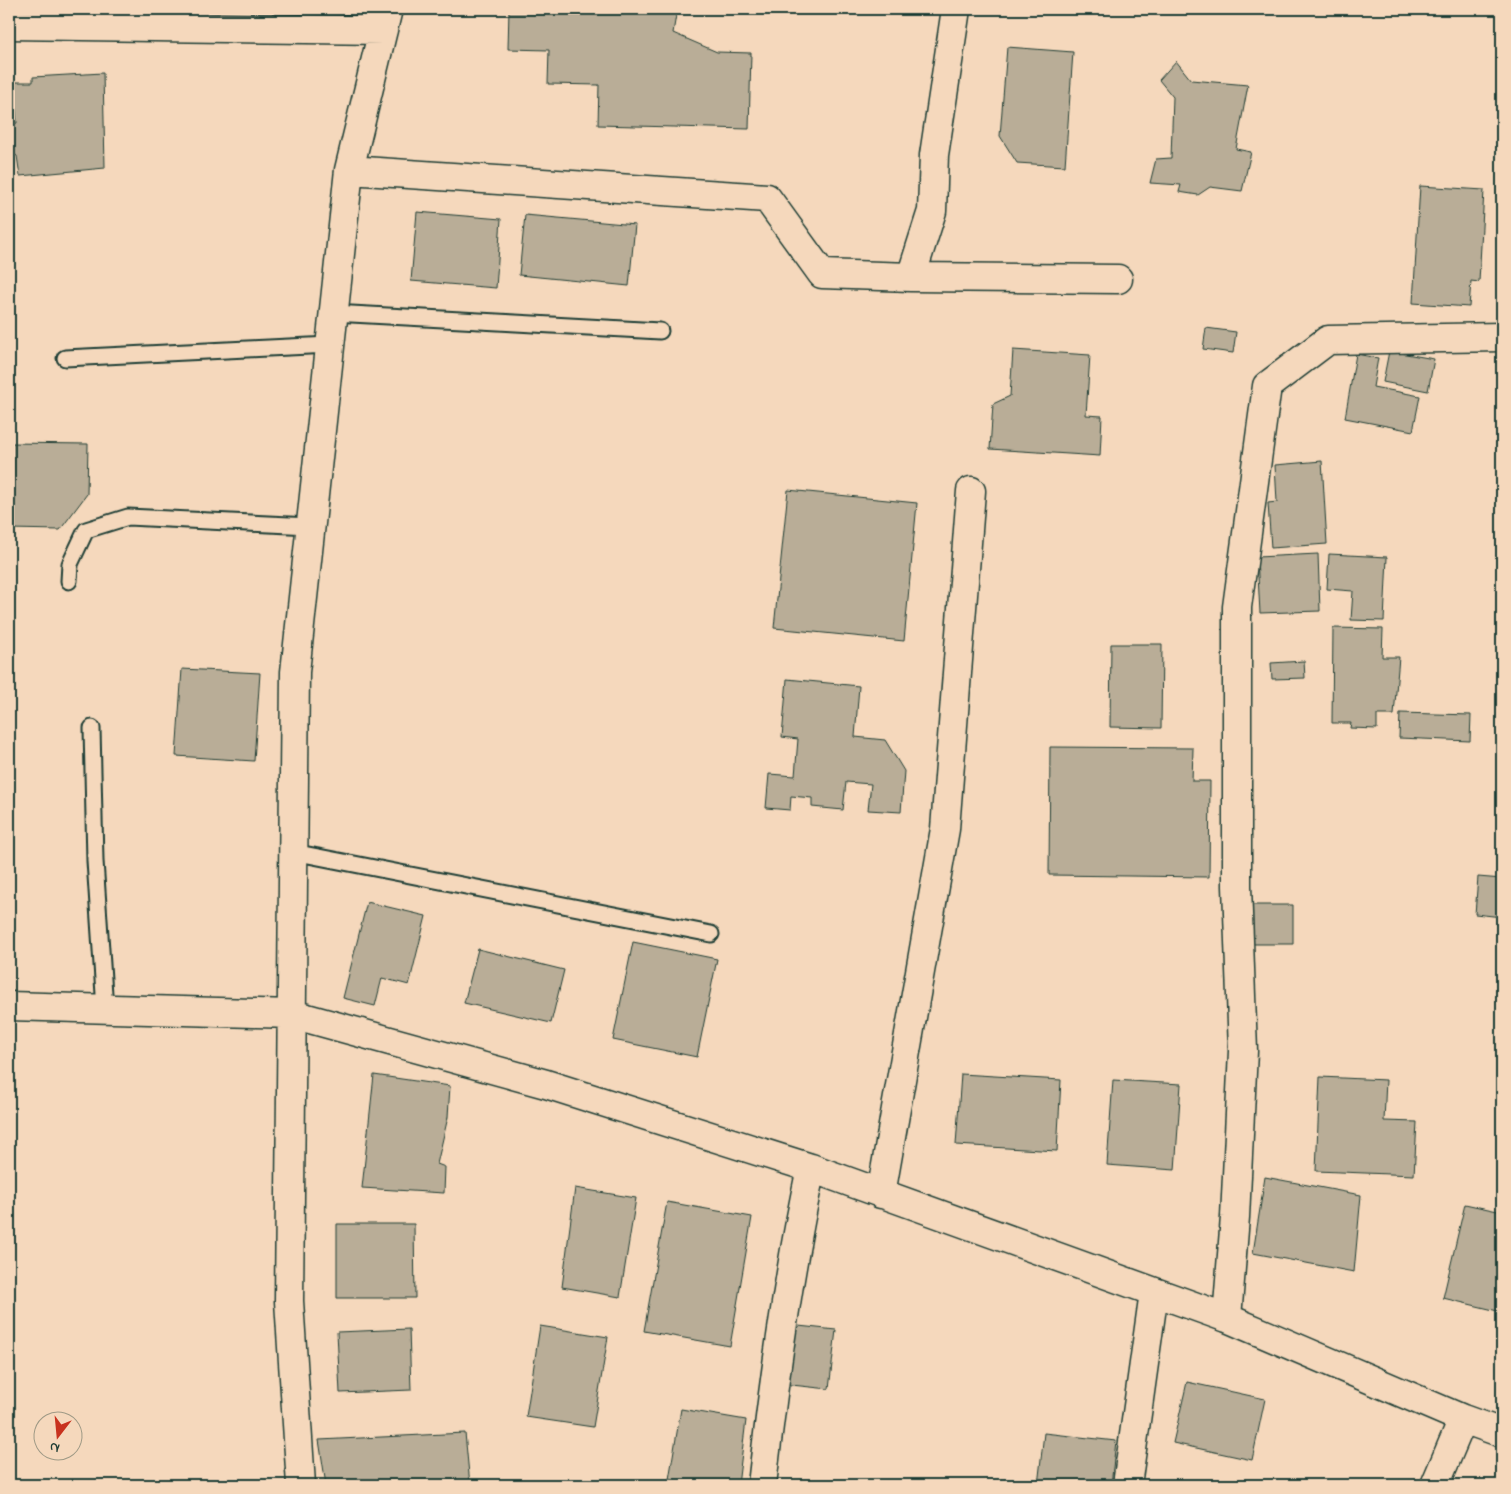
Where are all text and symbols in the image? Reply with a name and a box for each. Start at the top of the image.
north arrow [32,1412,82,1462]
text: N [47,1436,62,1458]

